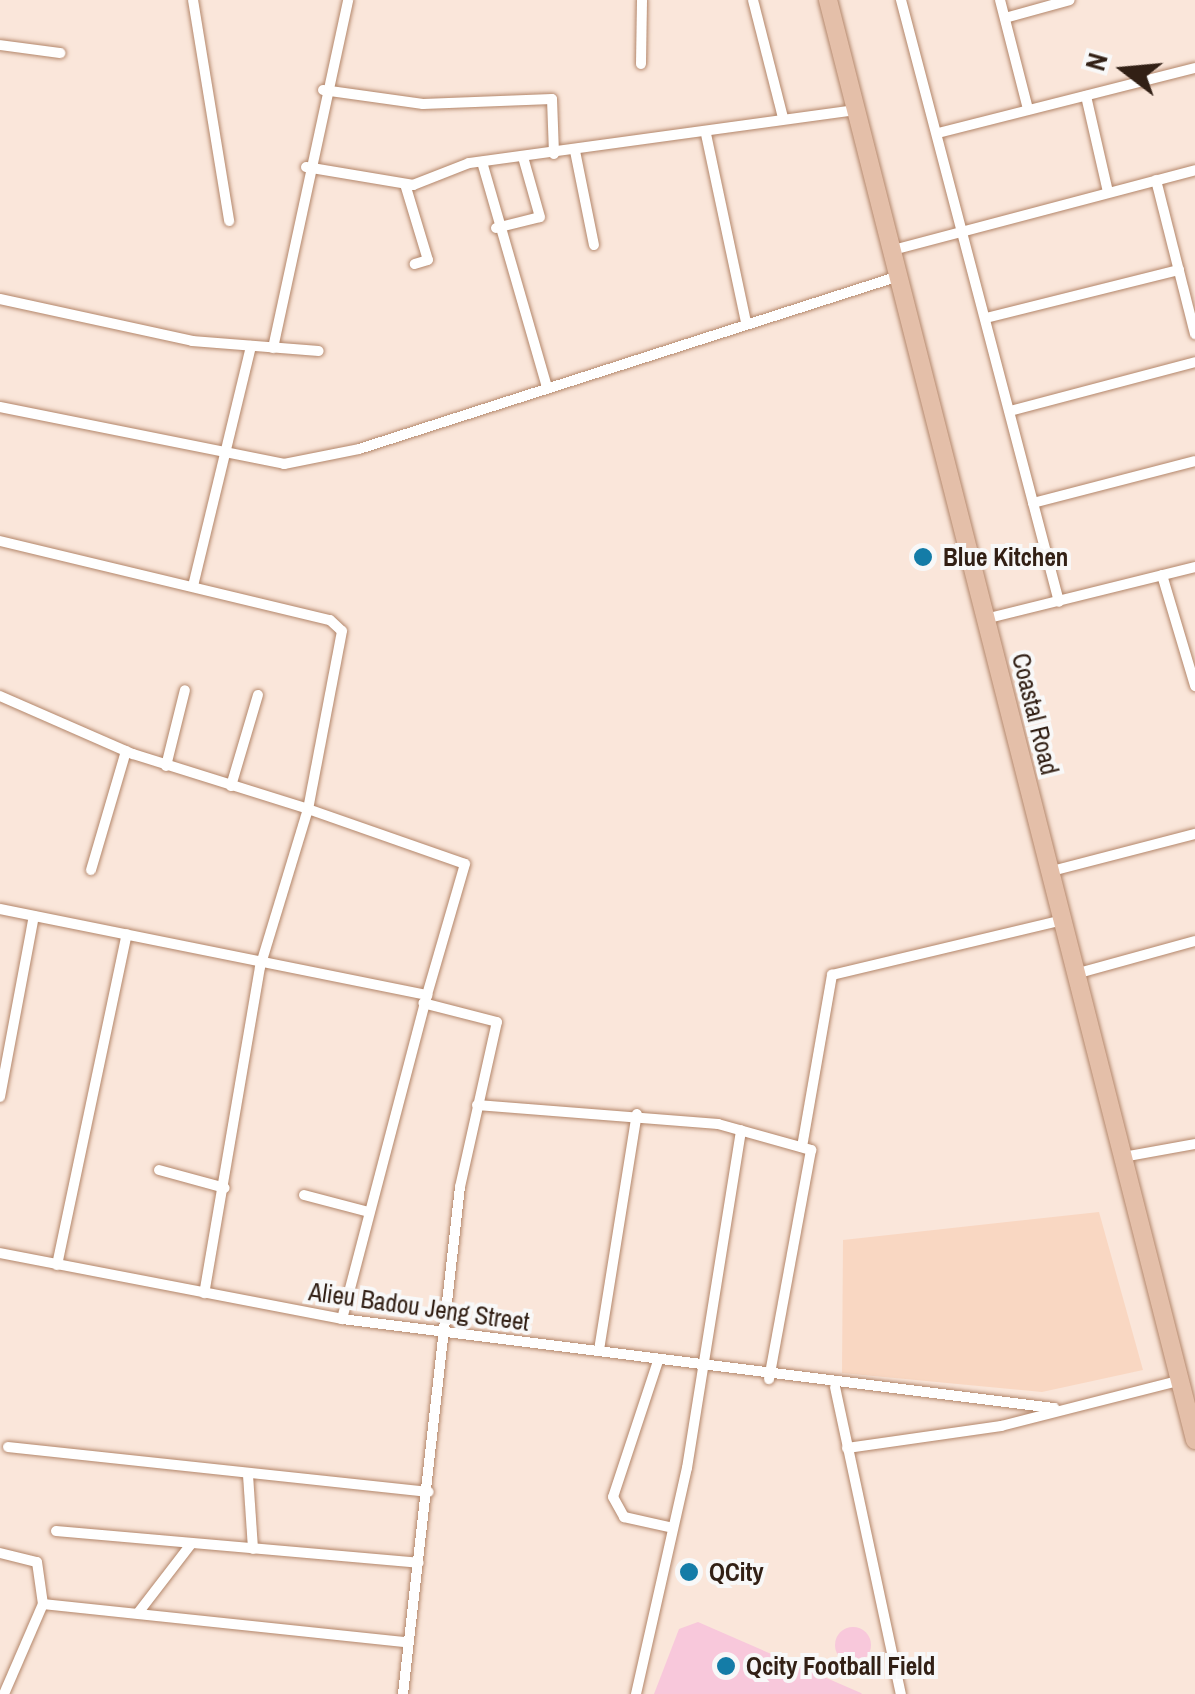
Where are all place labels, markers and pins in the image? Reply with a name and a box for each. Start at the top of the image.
place label: Blue Kitchen [943,542,1068,572]
marker: Blue Kitchen [912,546,934,568]
place label: QCity [709,1557,764,1587]
marker: QCity [678,1561,700,1583]
place label: Qcity Football Field [746,1651,935,1681]
marker: Qcity Football Field [715,1655,737,1677]

